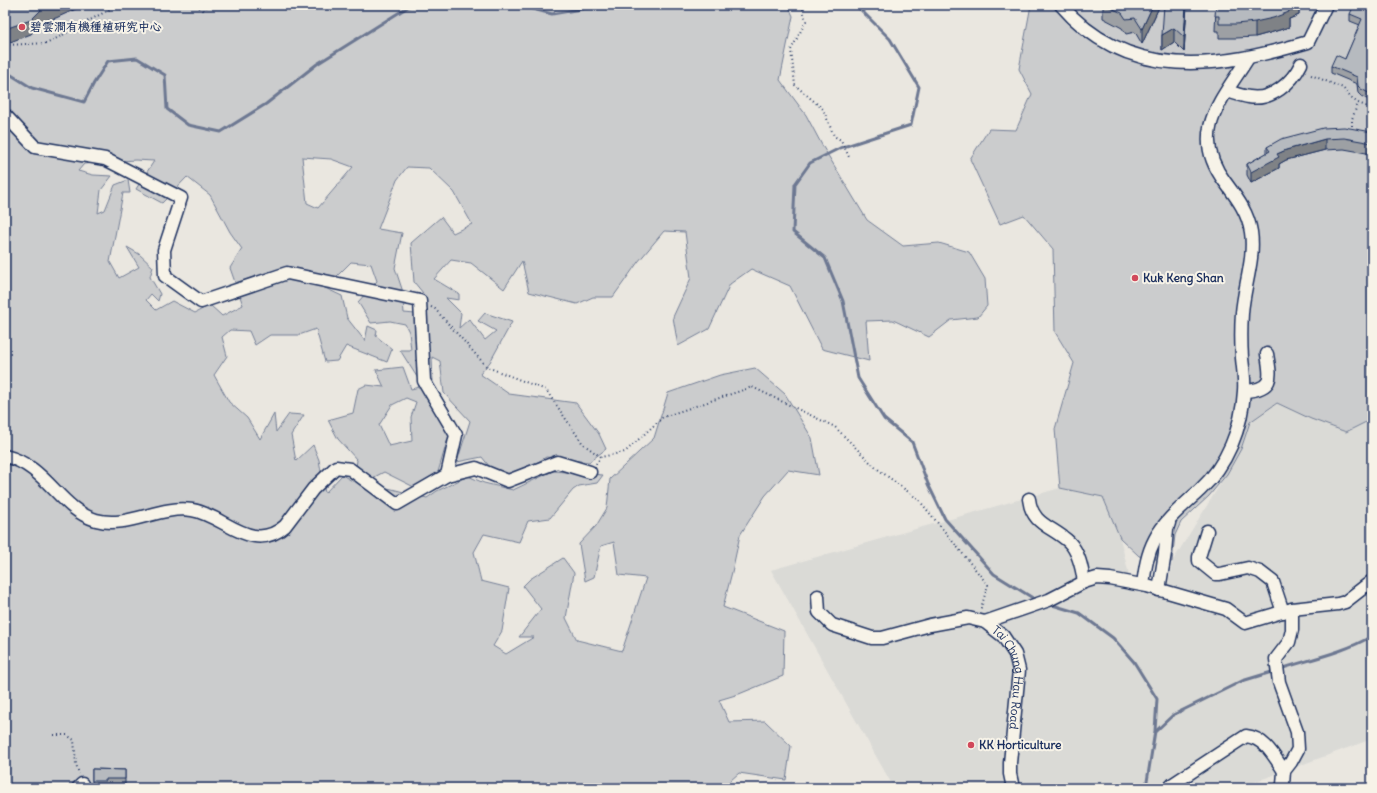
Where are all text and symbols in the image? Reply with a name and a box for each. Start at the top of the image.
place label: 碧雲澗有機種植研究中心 [30,19,162,34]
marker: 碧雲澗有機種植研究中心 [17,22,27,32]
place label: Kuk Keng Shan [1143,270,1224,286]
marker: Kuk Keng Shan [1130,273,1140,283]
street label: Tai Chung Hau Road [989,622,1028,730]
place label: KK Horticulture [979,737,1062,752]
marker: KK Horticulture [966,740,976,750]

